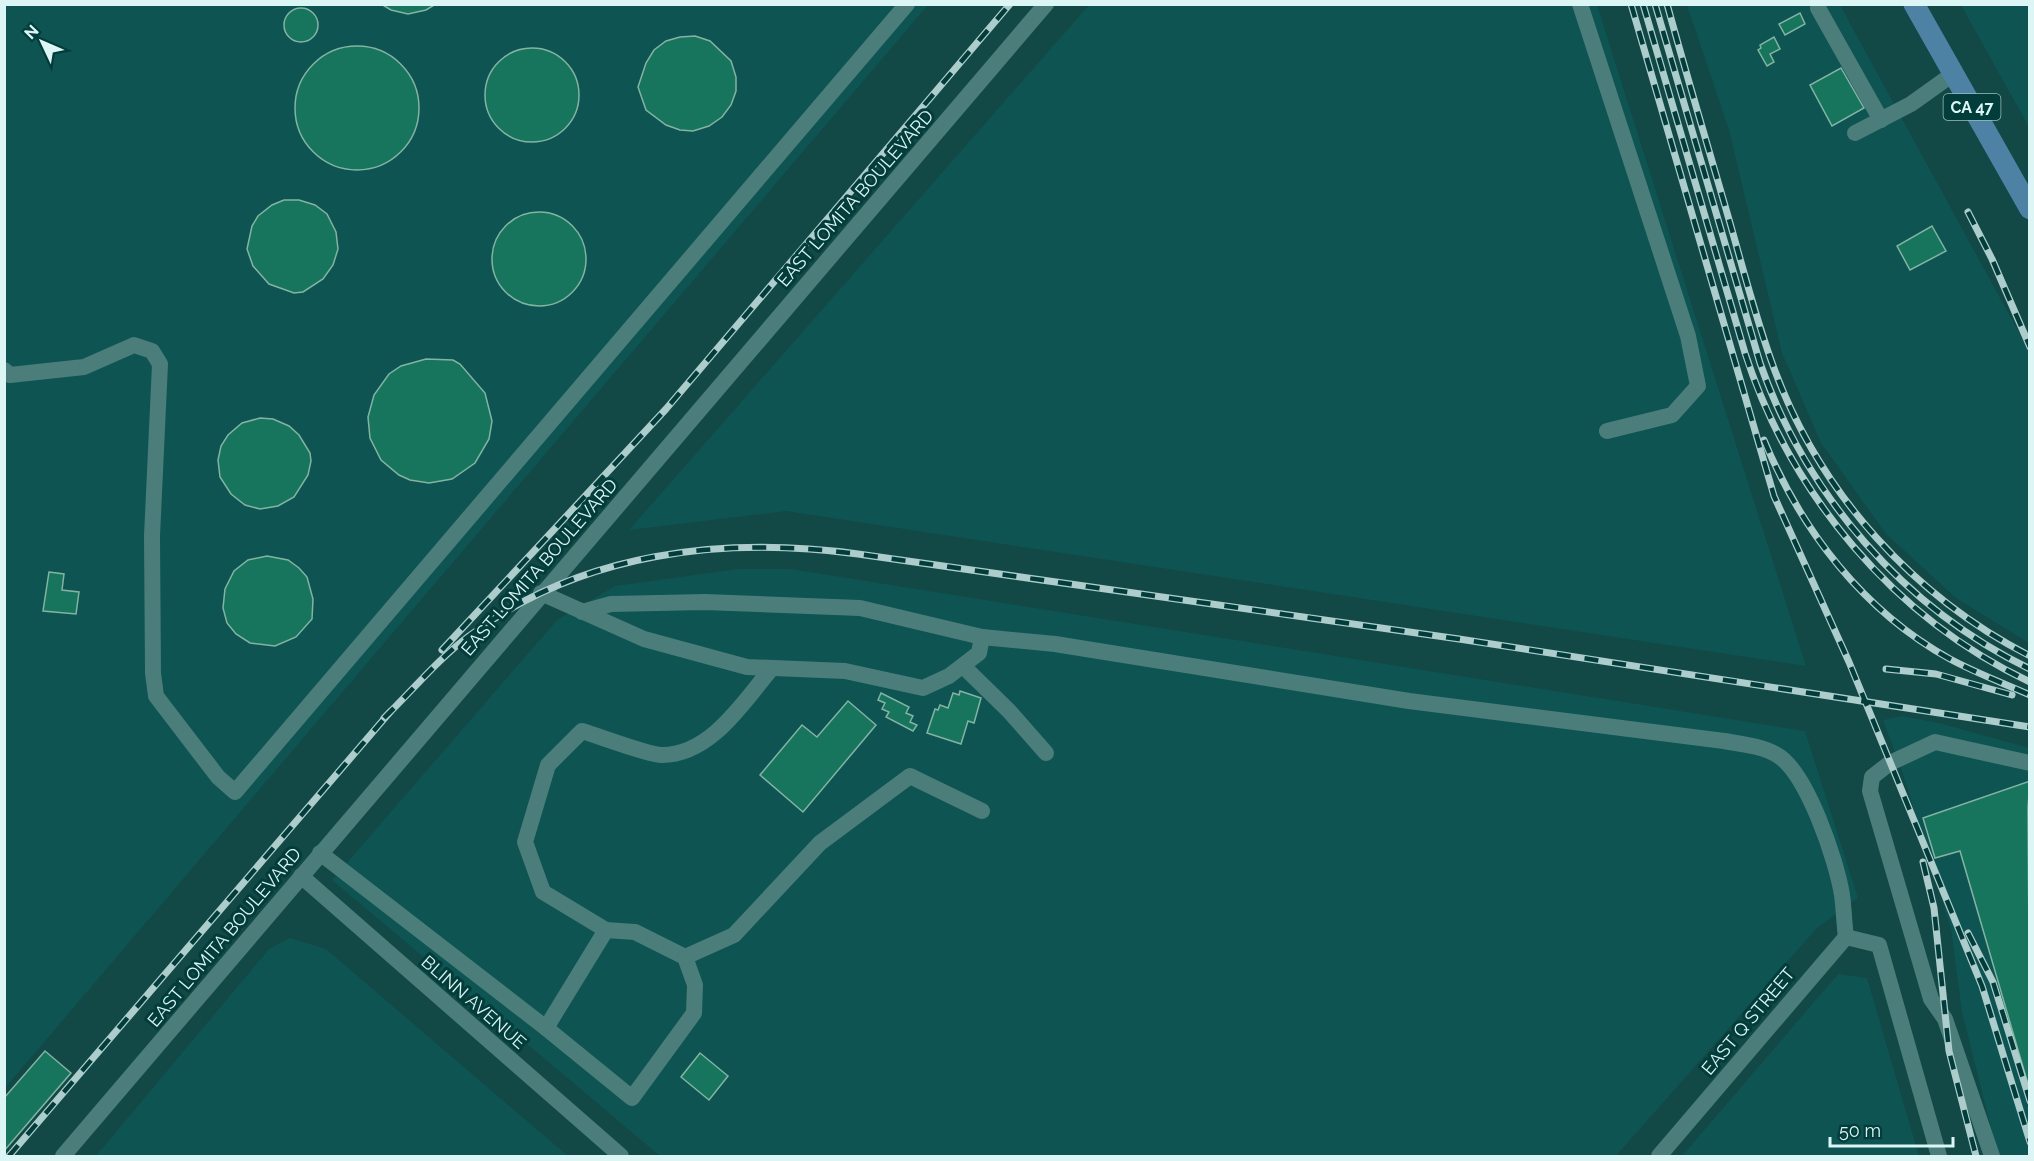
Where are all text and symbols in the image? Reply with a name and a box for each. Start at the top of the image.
north arrow [12,12,72,72]
text: N [20,21,43,43]
road number: CA 47 [1944,94,2000,120]
street label: EAST LOMITA BOULEVARD [773,105,938,291]
street label: EAST LOMITA BOULEVARD [457,474,622,660]
street label: EAST LOMITA BOULEVARD [143,843,305,1031]
street label: BLINN AVENUE [417,951,531,1053]
street label: EAST Q STREET [1697,963,1799,1079]
scale bar [1830,1110,1953,1148]
text: 50 m [1839,1120,1881,1141]

